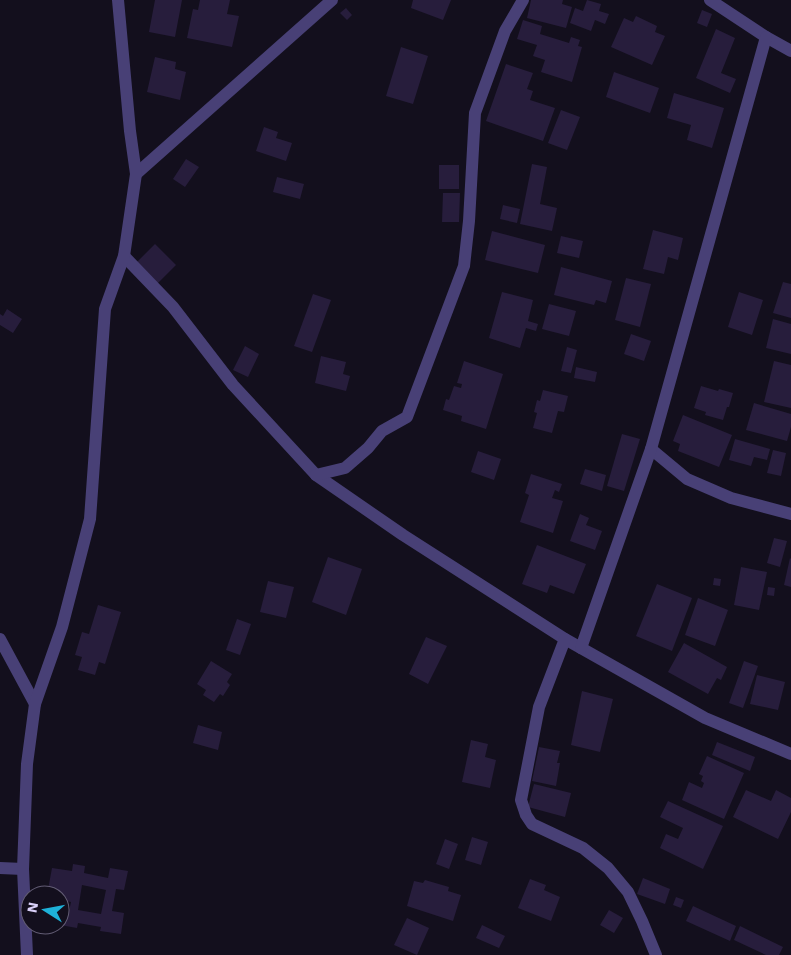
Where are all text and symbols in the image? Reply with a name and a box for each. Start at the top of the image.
north arrow [20,885,70,935]
text: N [23,901,41,914]

